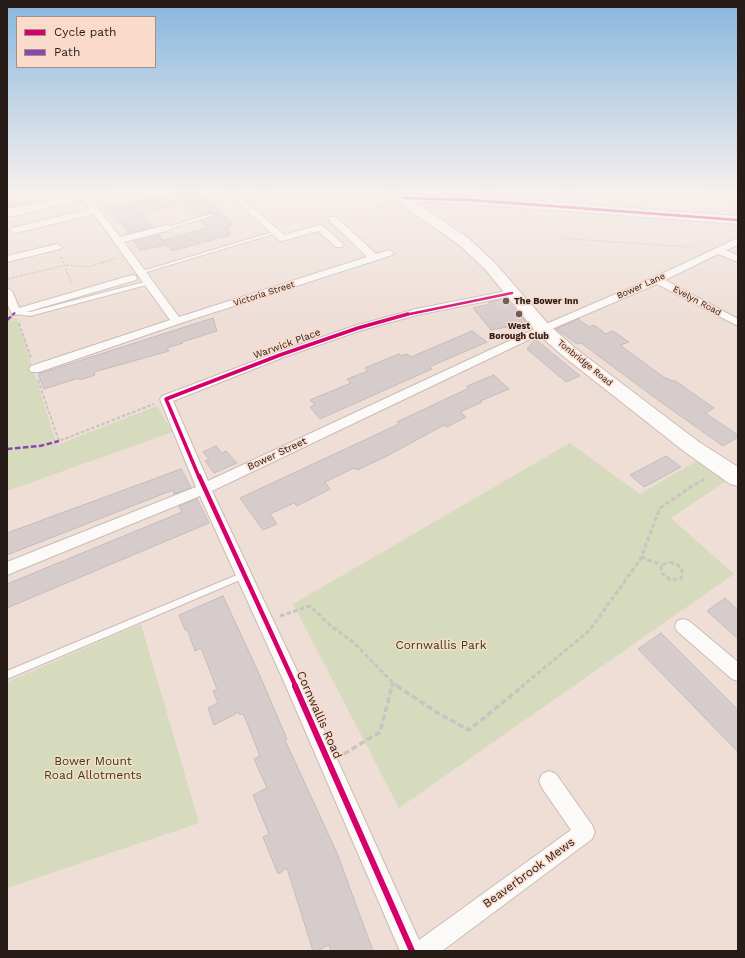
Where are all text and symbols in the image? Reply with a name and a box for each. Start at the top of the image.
legend [16,16,156,68]
text: Cycle path [54,25,116,39]
text: Path [54,45,80,59]
street label: Bower Lane [615,271,667,301]
street label: Victoria Street [232,279,296,309]
street label: Evelyn Road [671,284,723,318]
marker: The Bower Inn [501,296,511,306]
place label: The Bower Inn [514,296,578,306]
marker: West Borough Club [514,309,524,319]
place label: West Borough Club [489,321,549,342]
street label: Warwick Place [252,326,322,362]
street label: Tonbridge Road [555,337,615,389]
street label: Bower Street [245,435,309,473]
park label: Cornwallis Park [395,638,487,652]
street label: Cornwallis Road [293,669,345,761]
park label: Bower Mount Road Allotments [44,754,142,782]
street label: Beaverbrook Mews [480,835,578,911]

